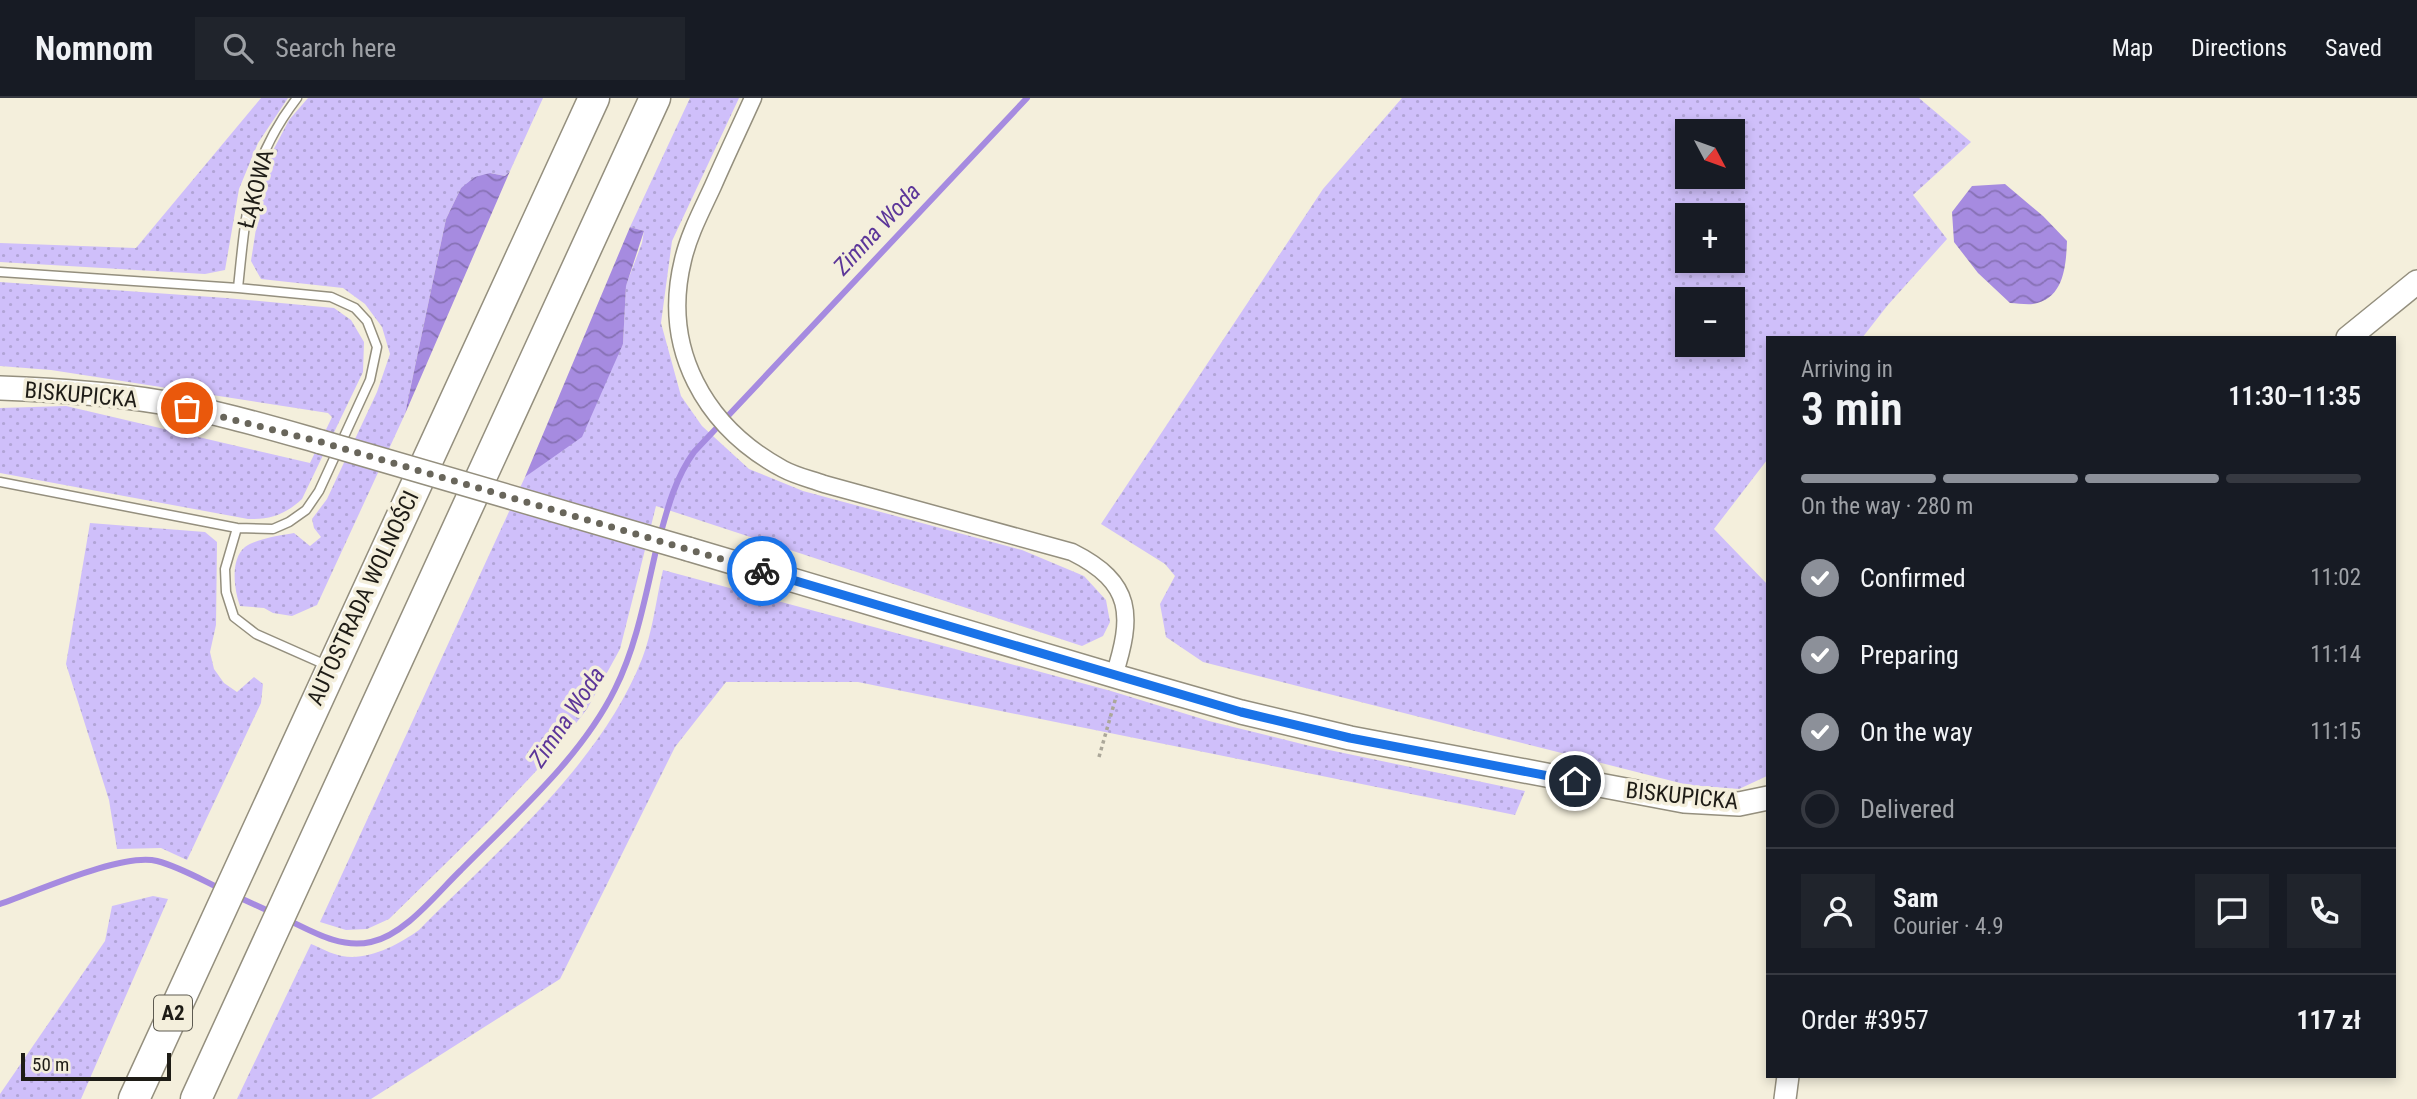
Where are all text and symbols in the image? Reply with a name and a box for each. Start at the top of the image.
search box [195,17,685,80]
text: Nomnom [35,29,153,68]
icon: search [219,29,257,67]
text: Search here [275,33,396,63]
text: Map [2112,34,2153,62]
text: Directions [2191,34,2287,62]
text: Saved [2325,34,2382,62]
north arrow [1675,119,1745,189]
map controls [1675,119,1745,357]
street label: ŁĄKOWA [233,147,279,231]
water label: Zimna Woda [827,178,926,281]
button: + [1675,203,1745,273]
button: − [1675,287,1745,357]
text: Arriving in [1801,356,1893,383]
street label: BISKUPICKA [24,377,138,413]
pin [157,378,217,438]
text: 11:30–11:35 [2228,381,2361,411]
text: 3 min [1801,382,1903,436]
icon: bag [168,389,206,427]
street label: AUTOSTRADA WOLNOŚCI [301,486,425,709]
text: On the way · 280 m [1801,493,1973,520]
courier [727,536,797,606]
icon: bike [743,552,781,590]
icon: check [1801,559,1839,597]
text: Confirmed [1860,563,1966,593]
text: 11:02 [2310,564,2361,591]
icon: check [1801,636,1839,674]
text: Preparing [1860,640,1959,670]
text: 11:14 [2310,641,2361,668]
water label: Zimna Woda [523,662,611,773]
icon: check [1801,713,1839,751]
text: On the way [1860,717,1973,747]
text: 11:15 [2310,718,2361,745]
pin [1545,751,1605,811]
icon: home [1556,762,1594,800]
street label: BISKUPICKA [1624,777,1740,815]
text: Delivered [1860,794,1955,824]
button: person [1801,874,1875,948]
button: chat [2195,874,2269,948]
button: phone [2287,874,2361,948]
text: Sam [1893,883,1939,913]
text: Courier · 4.9 [1893,913,2004,940]
road number: A2 [154,996,192,1030]
text: Order #3957 [1801,1005,1929,1035]
text: 117 zł [2296,1005,2361,1035]
scale bar [21,1050,172,1082]
text: 50 m [32,1053,69,1076]

